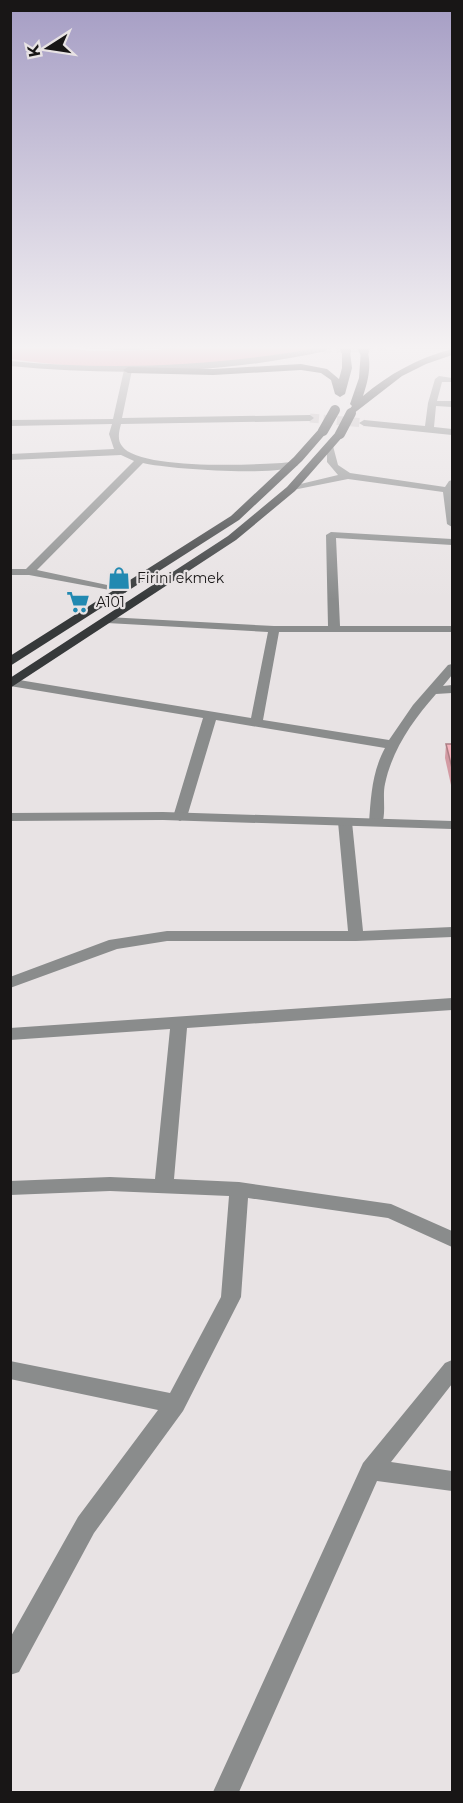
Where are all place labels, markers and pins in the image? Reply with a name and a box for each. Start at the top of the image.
shop icon: Firini ekmek [106,565,132,591]
place label: Firini ekmek [137,569,225,587]
supermarket icon: A101 [65,589,91,615]
place label: A101 [96,593,125,611]

